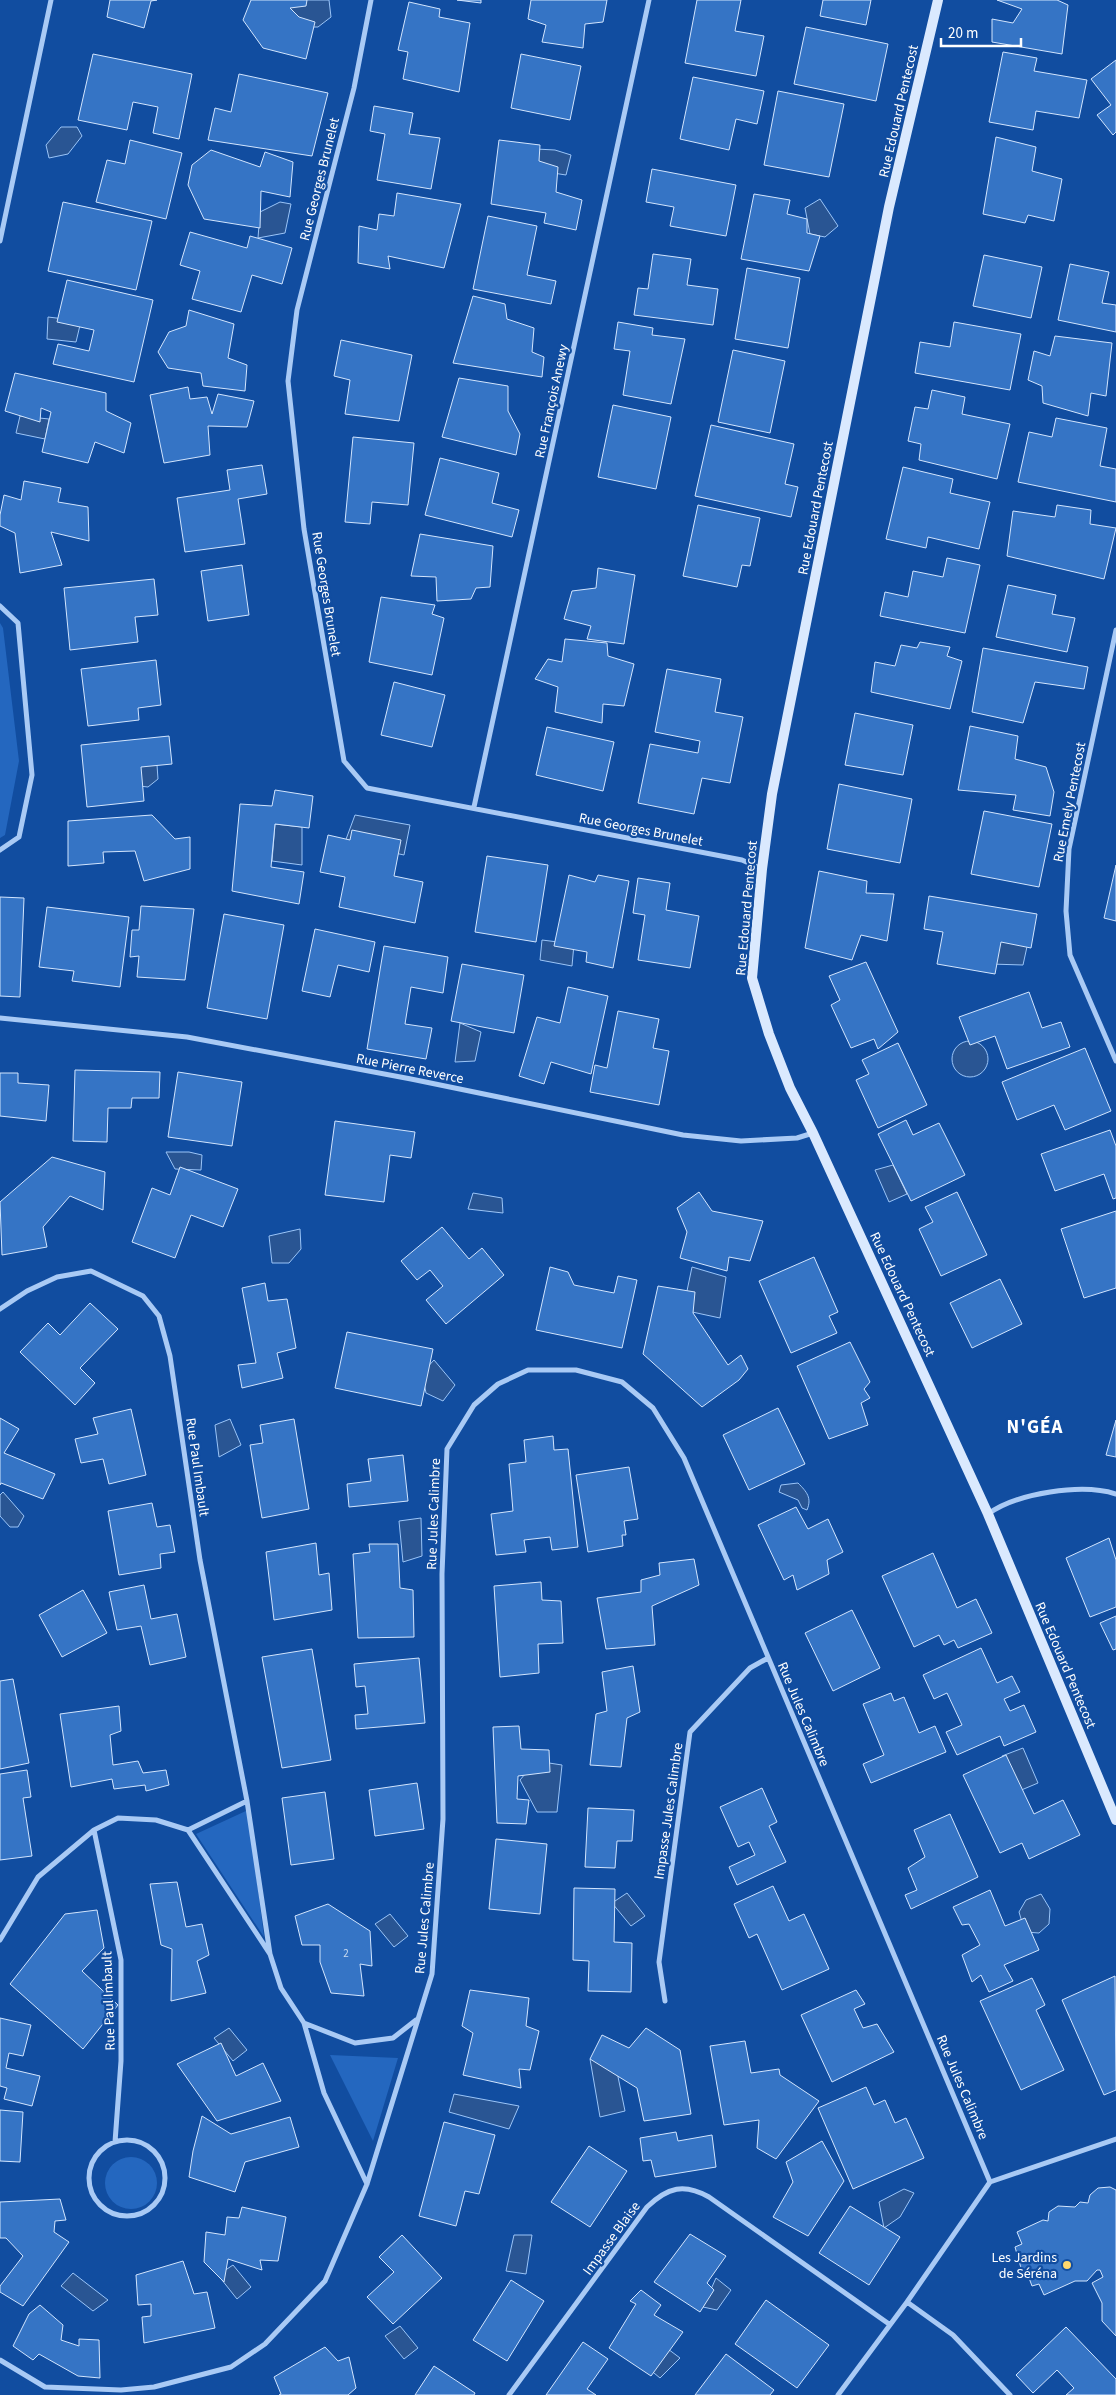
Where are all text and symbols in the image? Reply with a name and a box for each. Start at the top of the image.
scale bar [941,15,1021,47]
text: 20 m [948,23,978,44]
street label: Rue Edouard Pentecost [874,43,924,180]
street label: Rue Georges Brunelet [295,115,345,243]
street label: Rue François Anewy [530,342,574,460]
street label: Rue Edouard Pentecost [793,440,839,577]
street label: Rue Georges Brunelet [306,530,346,658]
street label: Rue Emely Pentecost [1049,740,1091,864]
street label: Rue Georges Brunelet [577,808,705,852]
street label: Rue Edouard Pentecost [731,839,763,976]
street label: Rue Pierre Reverce [354,1049,465,1089]
street label: Rue Edouard Pentecost [864,1229,940,1360]
district label: N'GÉA [1007,1414,1063,1441]
street label: Rue Paul Imbault [180,1416,214,1518]
street label: Rue Jules Calimbre [422,1458,446,1570]
street label: Rue Edouard Pentecost [1029,1599,1101,1732]
street label: Rue Jules Calimbre [772,1659,834,1770]
street label: Impasse Jules Calimbre [649,1741,689,1881]
street label: Rue Jules Calimbre [410,1861,440,1975]
house number: 2 [343,1946,349,1961]
street label: Rue Paul Imbault [97,1951,121,2051]
street label: Rue Jules Calimbre [931,2032,993,2143]
street label: Impasse Blaise [578,2198,645,2279]
place label: Les Jardins de Séréna [992,2248,1057,2284]
marker: Les Jardins de Séréna [1061,2259,1073,2271]

